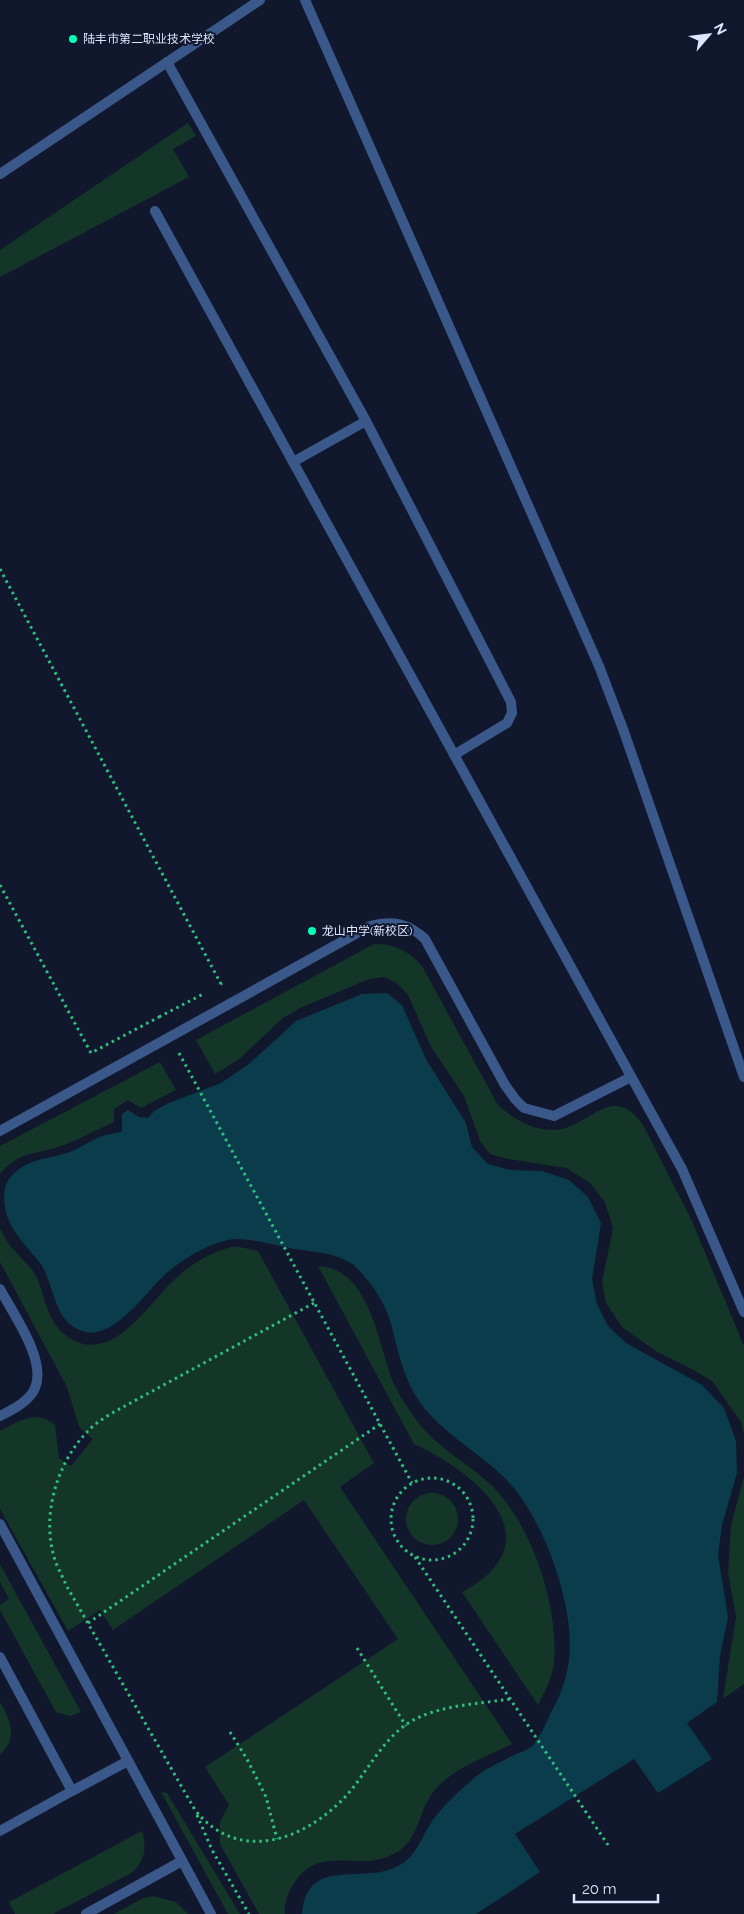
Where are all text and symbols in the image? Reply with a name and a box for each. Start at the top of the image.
north arrow [684,10,734,60]
text: N [711,20,730,37]
place label: 陆丰市第二职业技术学校 [83,32,215,46]
marker: 陆丰市第二职业技术学校 [67,33,79,45]
place label: 龙山中学(新校区) [322,924,412,938]
marker: 龙山中学(新校区) [306,925,318,937]
scale bar [574,1872,658,1904]
text: 20 m [582,1880,617,1898]

